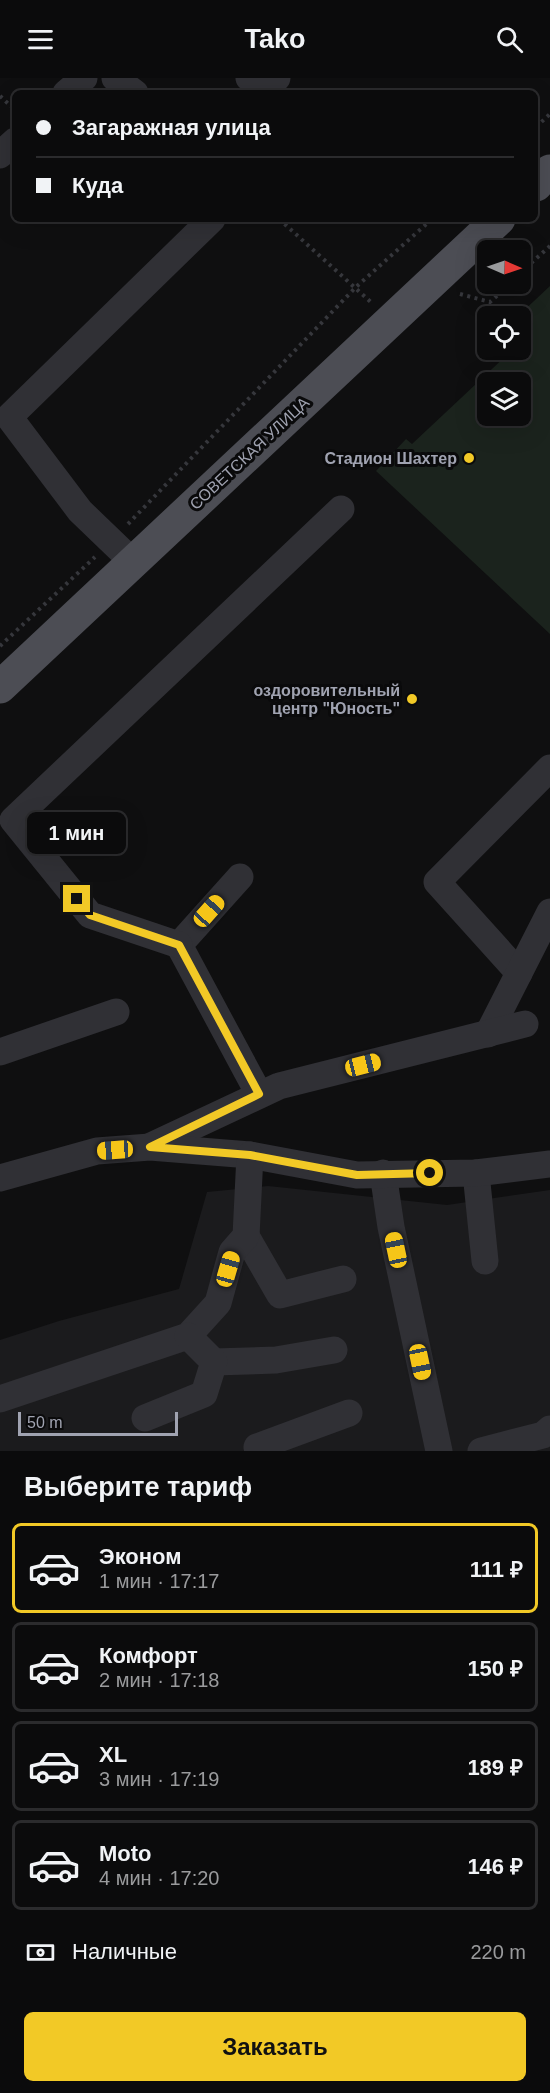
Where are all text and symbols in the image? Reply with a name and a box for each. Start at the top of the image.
icon: menu [24,23,57,56]
icon: search [493,23,526,56]
text: Tako [244,24,306,54]
text: Загаражная улица [72,115,271,140]
text: Куда [72,173,123,198]
north arrow [477,240,531,294]
map controls [477,240,531,426]
button: locate [477,306,531,360]
button: layers [477,372,531,426]
street label: СОВЕТСКАЯ УЛИЦА [186,394,313,513]
place label: Стадион Шахтер [324,450,457,467]
marker: Стадион Шахтер [462,451,476,465]
place label: оздоровительный центр "Юность" [253,682,400,717]
marker: оздоровительный центр "Юность" [405,692,419,706]
callout: 1 мин [28,812,127,854]
text: 1 мин [49,822,104,844]
route end [63,885,90,912]
car [190,892,228,930]
car [343,1052,383,1078]
car [96,1140,134,1160]
route start [416,1159,443,1186]
car [383,1231,409,1269]
car [214,1249,242,1289]
car [407,1343,433,1381]
scale bar [18,1409,178,1436]
text: 50 m [27,1414,63,1431]
text: Выберите тариф [24,1472,252,1502]
icon: car [27,1541,81,1595]
text: Эконом [99,1544,182,1569]
text: 111 ₽ [470,1557,523,1582]
text: 1 мин · 17:17 [99,1570,219,1592]
icon: car [27,1640,81,1694]
text: Комфорт [99,1643,198,1668]
text: 150 ₽ [467,1656,523,1681]
text: 2 мин · 17:18 [99,1669,219,1691]
icon: car [27,1739,81,1793]
text: XL [99,1742,127,1767]
text: 189 ₽ [467,1755,523,1780]
text: 3 мин · 17:19 [99,1768,219,1790]
icon: car [27,1838,81,1892]
text: Moto [99,1841,152,1866]
text: 146 ₽ [467,1854,523,1879]
text: 4 мин · 17:20 [99,1867,219,1889]
icon: cash [24,1936,57,1969]
text: Наличные [72,1939,177,1964]
text: 220 m [470,1941,526,1963]
button: Заказать [24,2012,526,2081]

